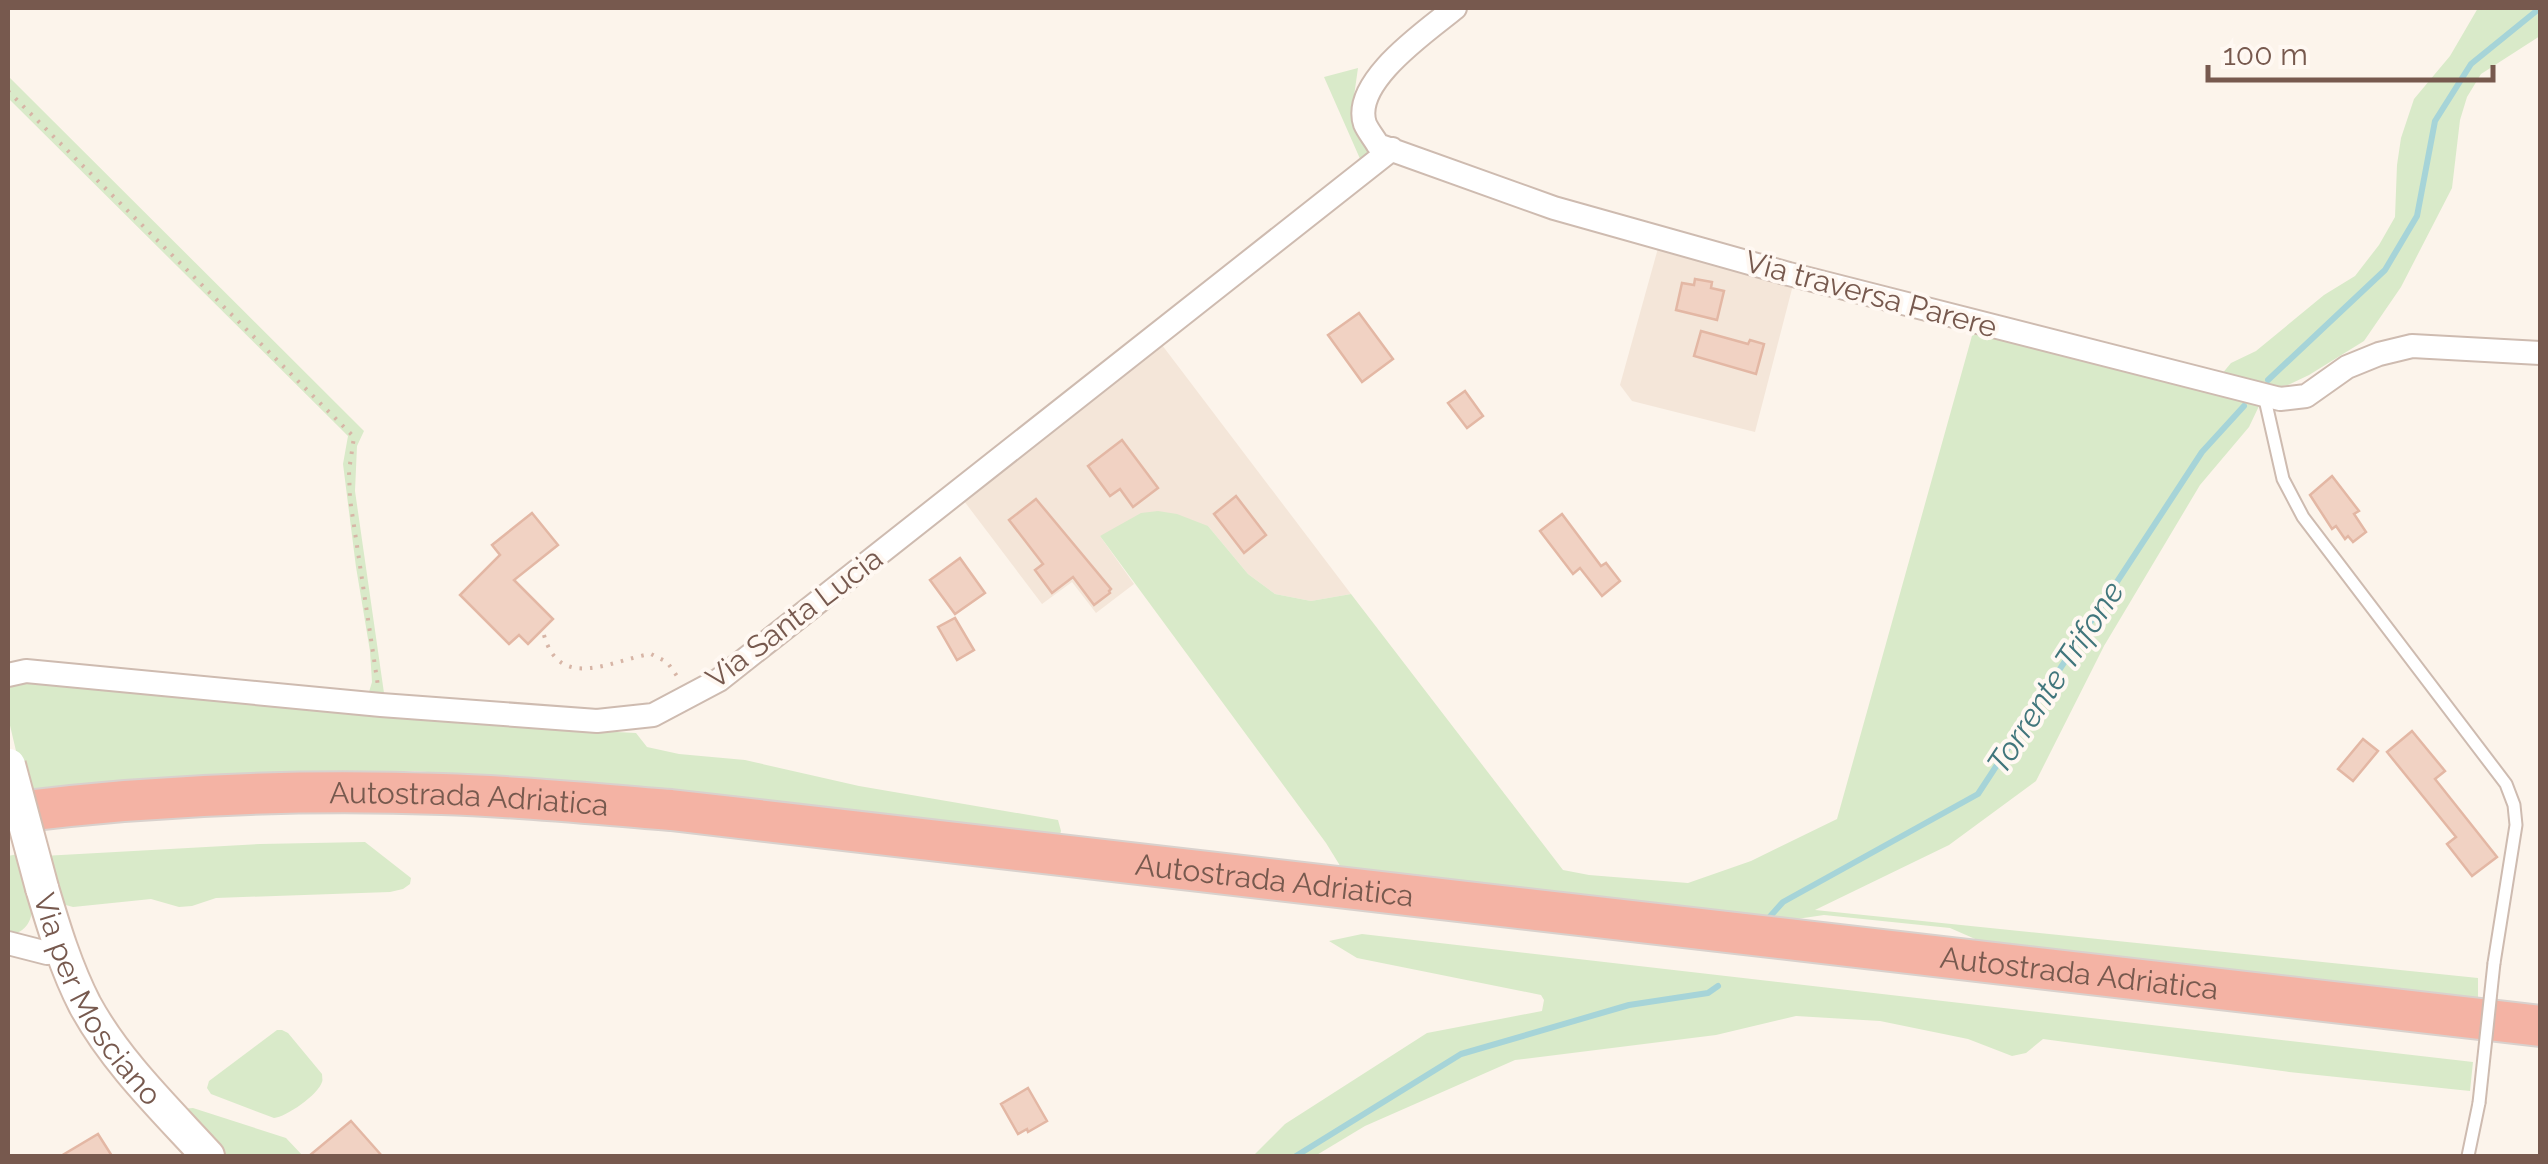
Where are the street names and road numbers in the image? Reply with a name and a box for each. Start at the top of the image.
street label: Via traversa Parere [1741,244,2001,344]
street label: Via Santa Lucia [699,540,889,696]
street label: Autostrada Adriatica [329,775,610,822]
street label: Autostrada Adriatica [1134,846,1416,913]
street label: Via per Mosciano [27,889,169,1112]
street label: Autostrada Adriatica [1938,939,2220,1006]

